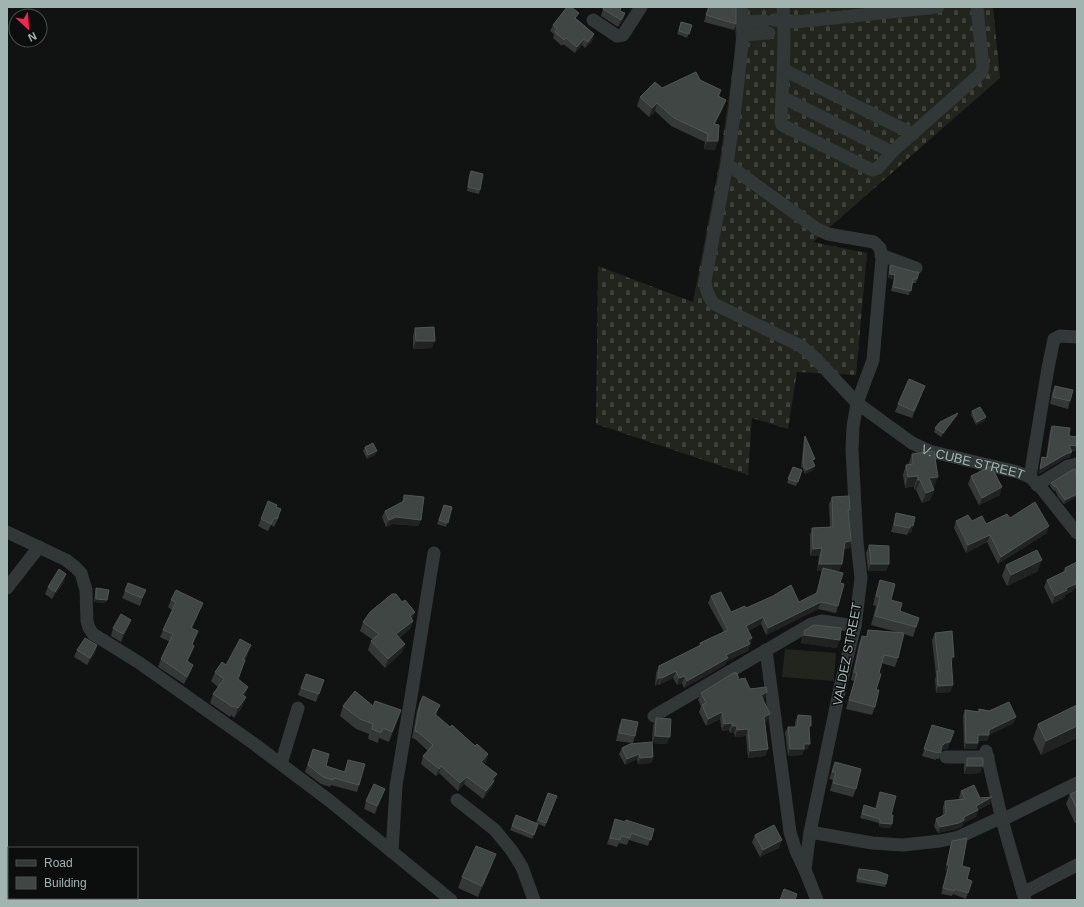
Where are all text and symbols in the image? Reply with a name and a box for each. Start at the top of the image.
north arrow [8,8,48,48]
text: N [26,30,39,44]
street label: V. CUBE STREET [919,441,1027,482]
street label: VALDEZ STREET [830,601,864,707]
legend [8,847,138,899]
text: Road [44,856,73,870]
text: Building [44,876,87,890]

